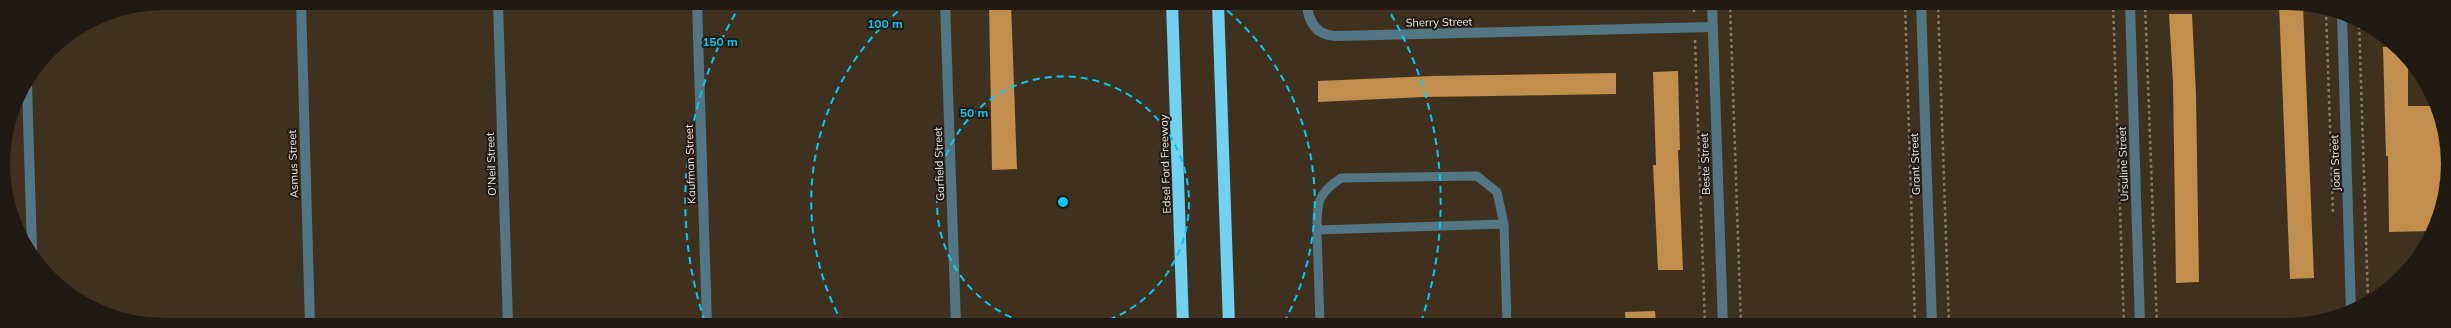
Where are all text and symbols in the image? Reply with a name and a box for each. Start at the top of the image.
street label: Sherry Street [1406,14,1473,30]
text: 100 m [867,16,903,31]
text: 150 m [702,34,738,49]
text: 50 m [960,105,988,120]
street label: Edsel Ford Freeway [1156,114,1174,214]
street label: Kaufman Street [682,124,698,204]
street label: Ursuline Street [2115,126,2131,202]
street label: Garfield Street [931,127,947,201]
street label: Asmus Street [285,130,301,198]
street label: O'Neil Street [483,132,499,196]
street label: Beste Street [1697,133,1713,195]
street label: Grant Street [1907,133,1923,195]
street label: Joan Street [2327,135,2343,191]
centre of rings [1056,195,1070,209]

